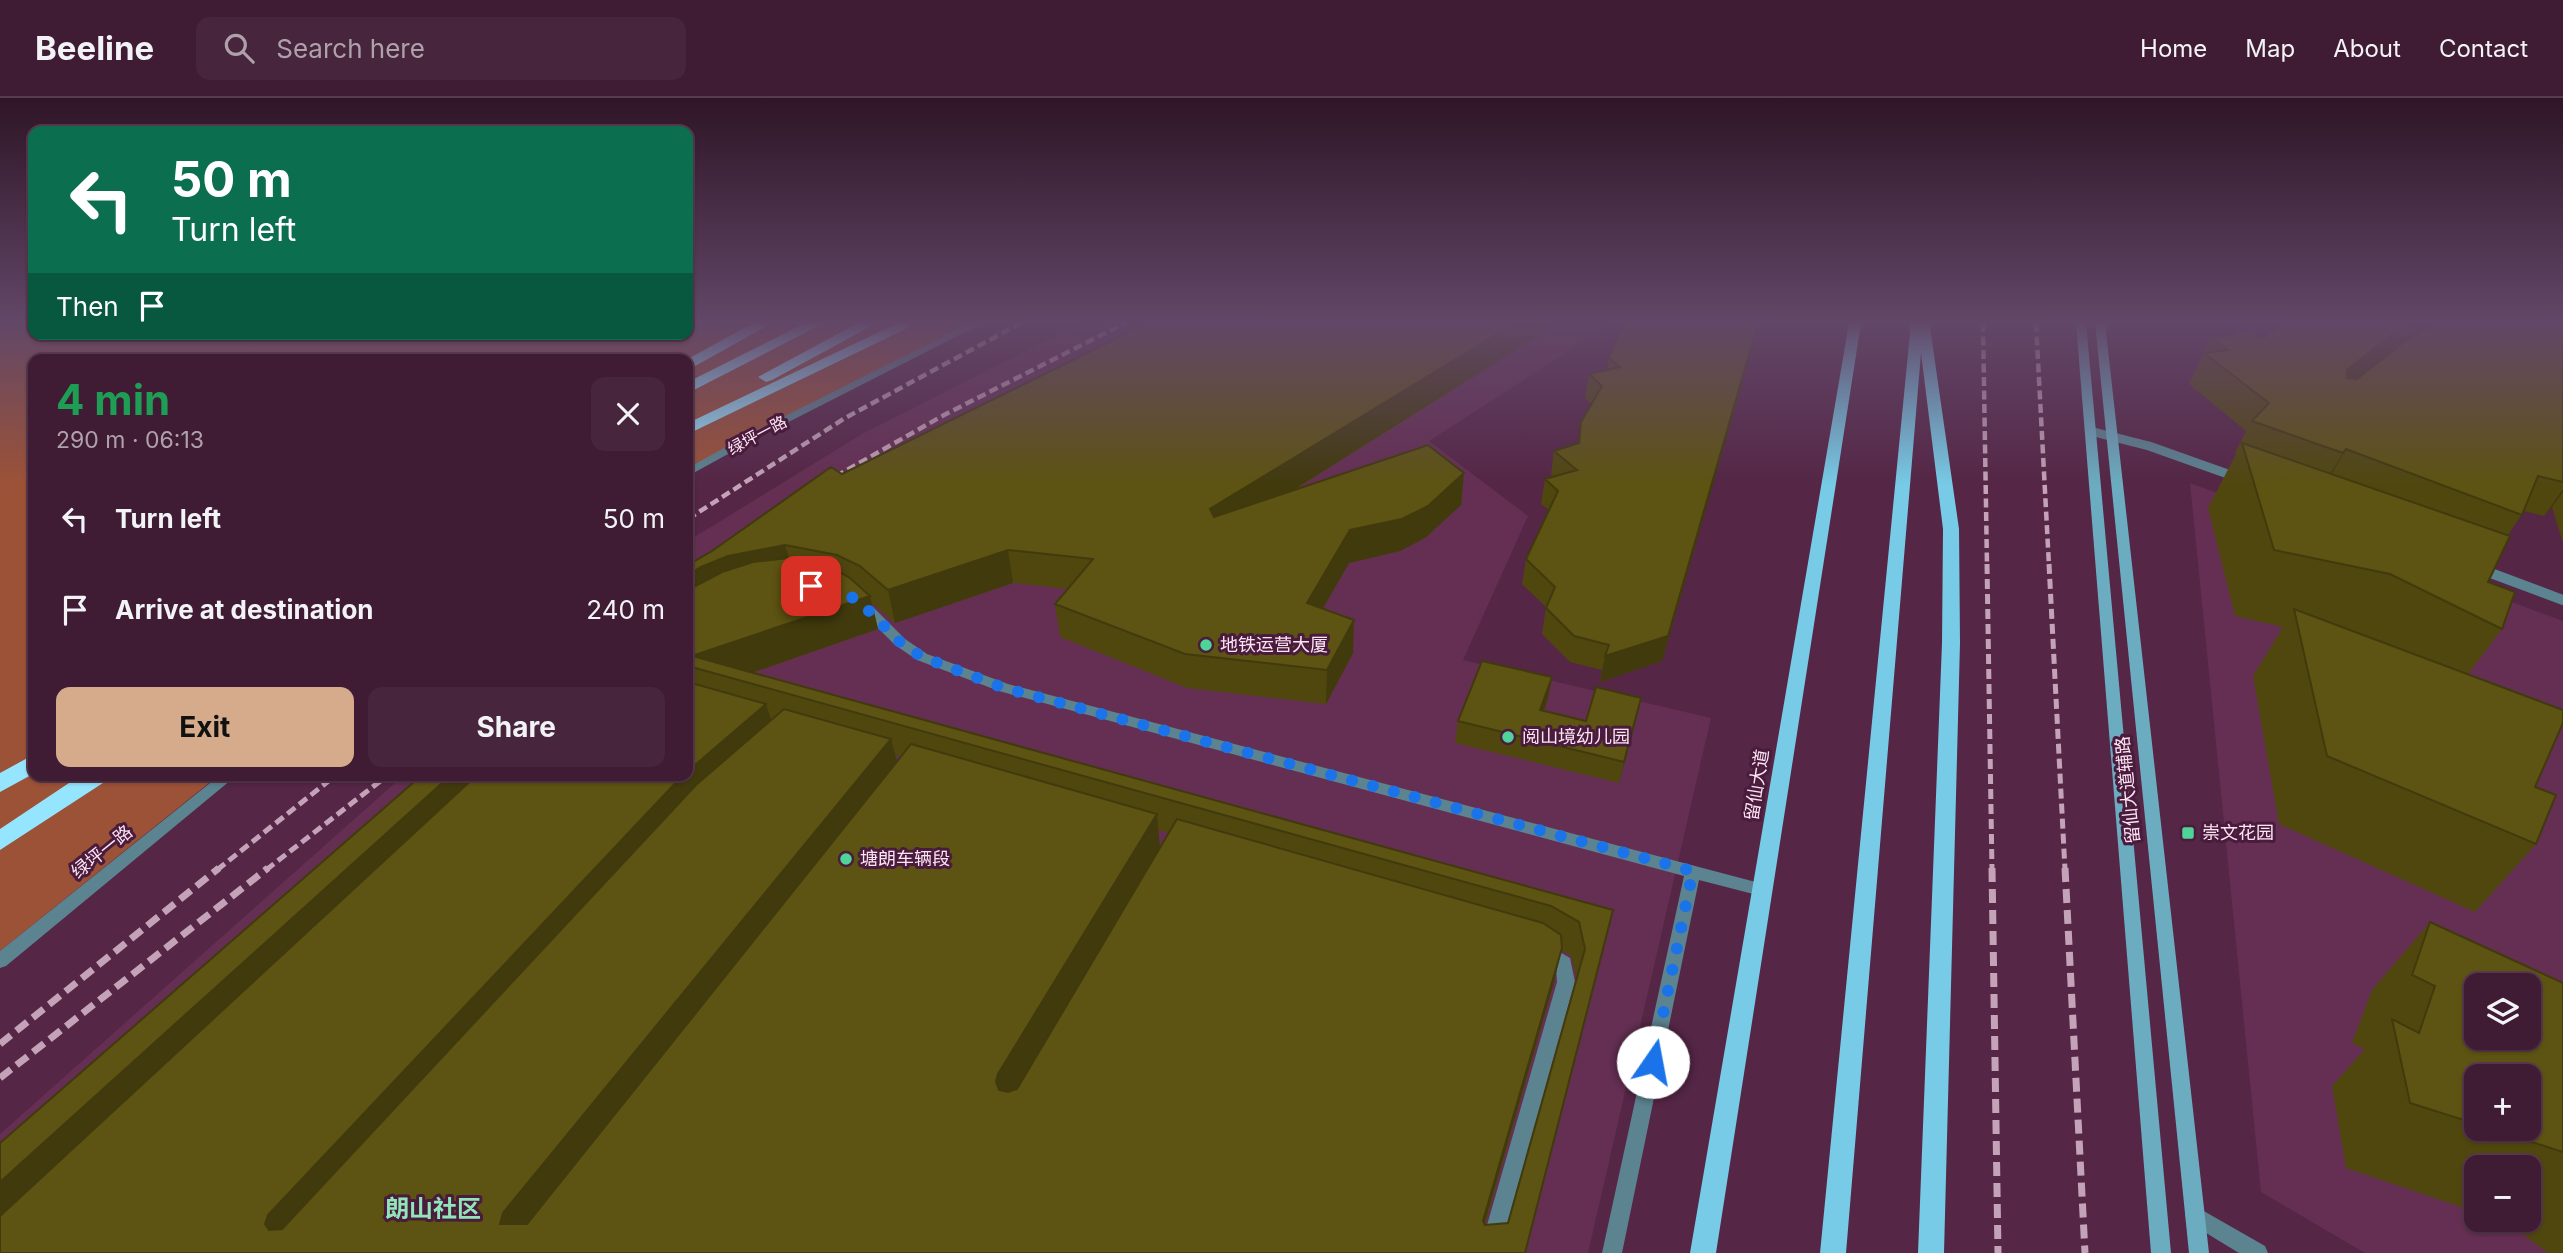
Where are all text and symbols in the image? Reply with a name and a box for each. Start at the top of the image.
search box [196,17,686,80]
text: Beeline [35,28,154,68]
icon: search [220,29,258,67]
text: Search here [276,33,425,64]
text: Home [2140,34,2207,63]
text: Map [2245,34,2295,63]
text: About [2333,34,2401,63]
text: Contact [2439,34,2528,63]
text: 50 m [171,150,292,209]
icon: left [56,154,147,245]
text: Turn left [171,210,296,249]
icon: arrive [133,287,171,325]
text: Then [56,291,119,322]
text: 4 min [56,374,170,425]
button: close [591,377,665,451]
street label: 绿坪一路 [724,411,790,459]
text: 290 m · 06:13 [56,426,204,454]
icon: left [56,500,94,538]
text: Turn left [115,503,221,534]
text: 50 m [603,503,665,534]
pin [781,556,841,616]
icon: arrive [792,567,830,605]
icon: arrive [56,591,94,629]
text: Arrive at destination [115,594,374,625]
text: 240 m [586,594,665,625]
place label: 地铁运营大厦 [1220,634,1328,655]
marker: 地铁运营大厦 [1198,637,1214,653]
button: Exit [56,687,354,767]
button: Share [368,687,665,767]
place label: 阅山境幼儿园 [1522,726,1630,747]
marker: 阅山境幼儿园 [1500,729,1516,745]
street label: 留仙大道辅路 [2111,735,2144,845]
street label: 留仙大道 [1741,748,1773,822]
street label: 绿坪一路 [67,821,136,882]
place label: 崇文花园 [2202,822,2274,843]
marker: 崇文花园 [2180,825,2196,841]
place label: 塘朗车辆段 [860,848,950,869]
marker: 塘朗车辆段 [838,851,854,867]
map controls [2464,973,2541,1232]
button: layers [2464,973,2541,1050]
position arrow [1616,1025,1690,1099]
button: + [2464,1064,2541,1141]
button: − [2464,1155,2541,1232]
district label: 朗山社区 [385,1194,481,1223]

